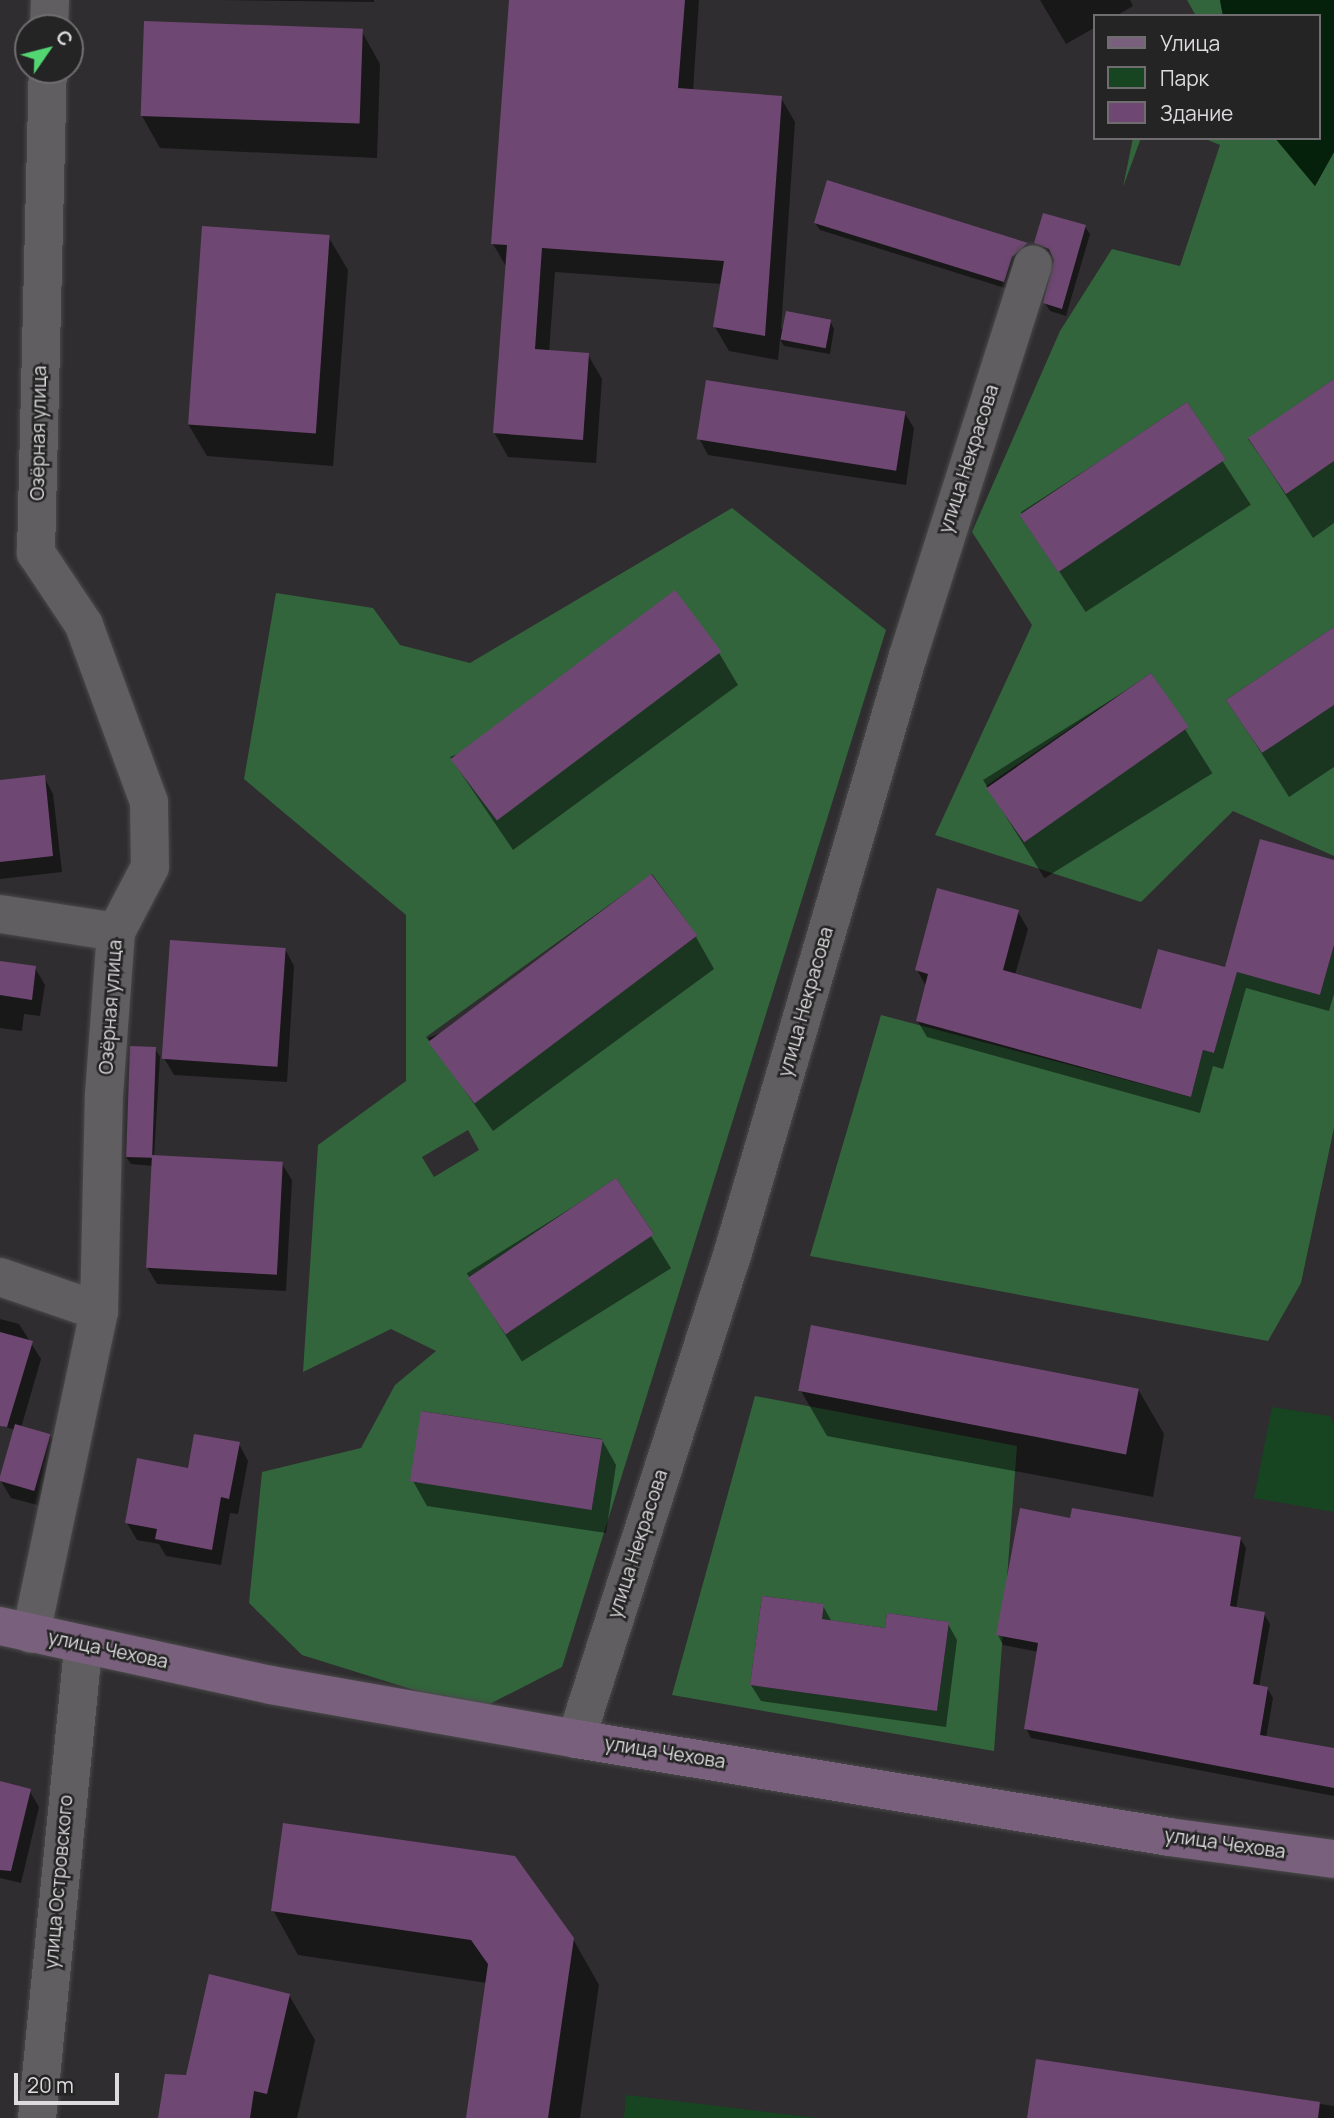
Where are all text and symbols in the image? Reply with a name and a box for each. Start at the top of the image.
north arrow [14,14,84,84]
legend [1092,14,1320,140]
text: С [50,25,79,51]
text: Улица [1160,29,1220,57]
text: Парк [1160,64,1209,92]
text: Здание [1160,99,1233,127]
street label: Озёрная улица [26,365,52,501]
street label: улица Некрасова [934,382,1004,536]
street label: улица Некрасова [774,924,838,1080]
street label: Озёрная улица [95,939,127,1075]
street label: улица Некрасова [603,1467,673,1621]
street label: улица Чехова [46,1626,170,1674]
street label: улица Чехова [603,1732,727,1774]
street label: улица Островского [40,1794,78,1970]
street label: улица Чехова [1163,1824,1287,1864]
scale bar [18,2058,122,2102]
text: 20 m [27,2071,74,2099]

